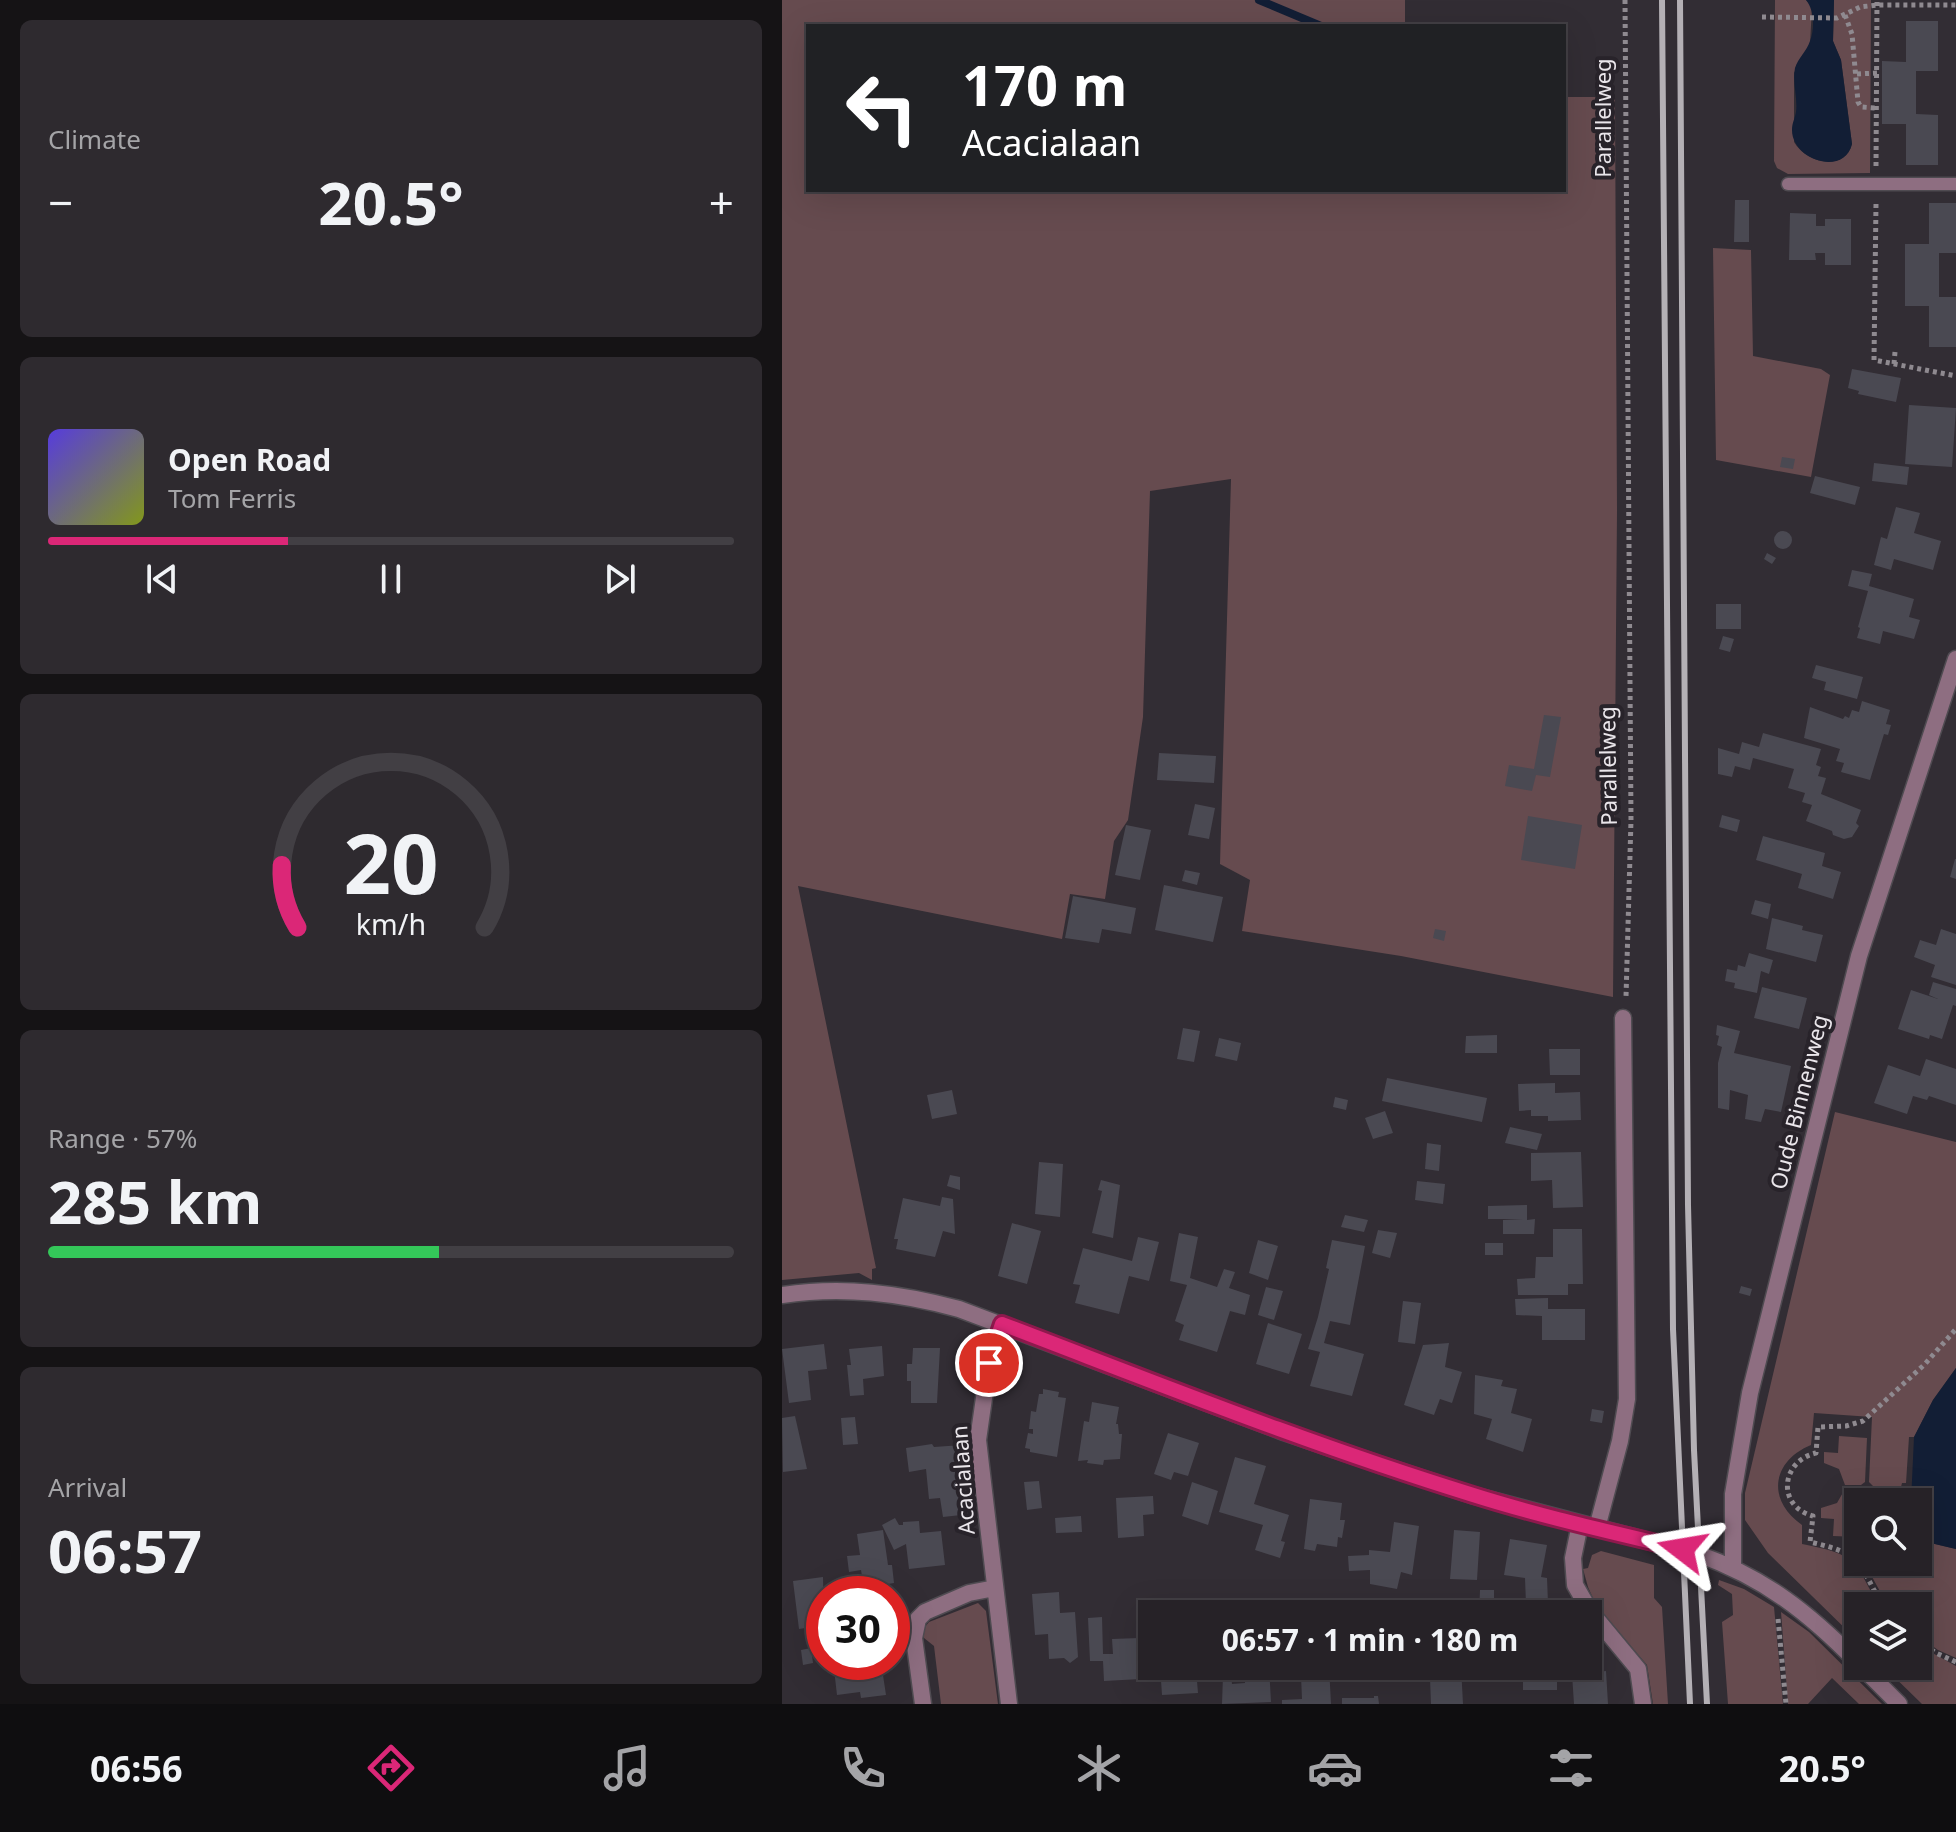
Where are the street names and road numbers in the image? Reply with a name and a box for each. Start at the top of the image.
street label: Parallelweg [1587,58,1617,178]
street label: Parallelweg [1591,706,1623,826]
street label: Oude Binnenweg [1762,1011,1834,1192]
street label: Acacialaan [943,1424,981,1536]

